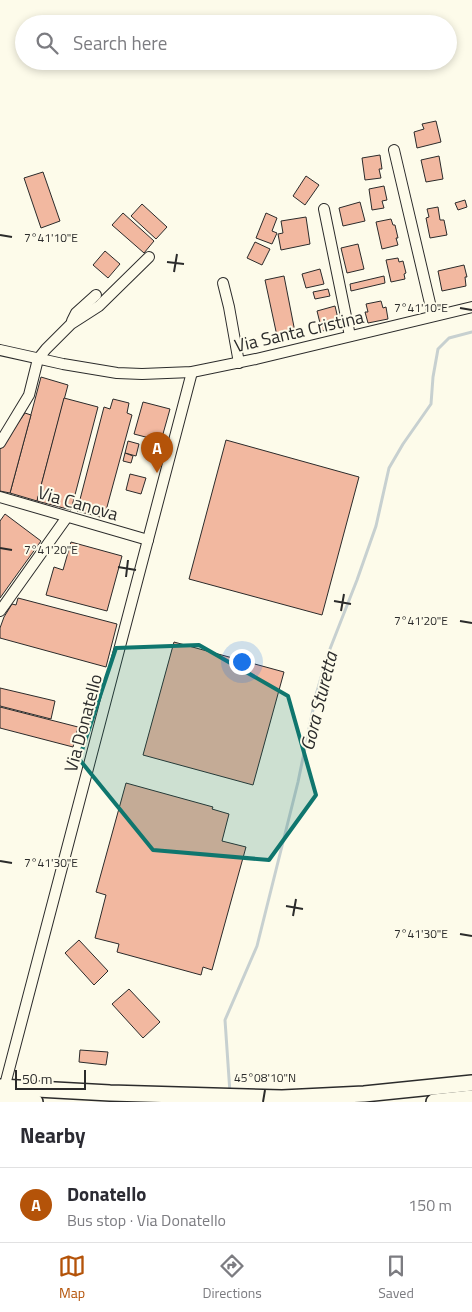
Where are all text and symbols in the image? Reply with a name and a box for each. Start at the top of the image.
search box [15,15,457,70]
text: Search here [73,28,167,57]
icon: search [33,29,61,57]
text: 7°41'10"E [24,228,78,247]
text: 7°41'10"E [394,298,448,317]
street label: Via Santa Cristina [232,303,366,359]
pin: A [141,432,173,473]
street label: Via Canova [35,479,121,527]
text: 7°41'20"E [24,540,78,559]
text: 7°41'20"E [394,611,448,630]
water label: Gora Sturetta [292,647,345,753]
your location [229,649,255,675]
street label: Via Donatello [57,671,109,775]
text: 7°41'30"E [24,853,78,872]
text: 7°41'30"E [394,924,448,943]
scale bar [15,1067,86,1090]
text: 50 m [22,1068,52,1089]
text: 45°08'10"N [234,1068,296,1087]
text: Nearby [20,1119,85,1151]
text: Donatello [67,1179,146,1208]
text: A [31,1193,41,1217]
text: 150 m [408,1193,452,1217]
text: Bus stop · Via Donatello [67,1208,226,1232]
tab: Map [58,1252,86,1303]
tab: Directions [202,1252,262,1303]
tab: Saved [378,1252,414,1303]

